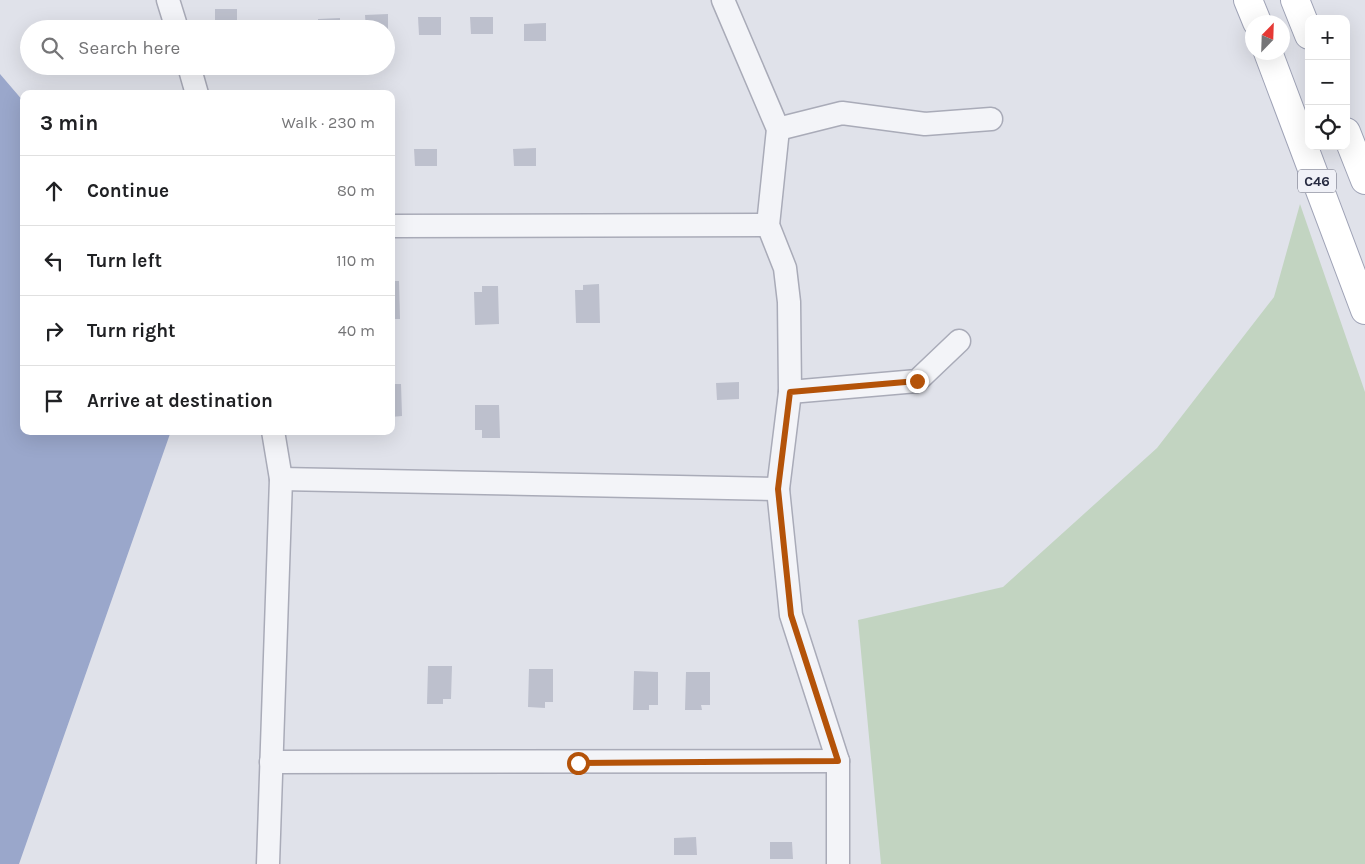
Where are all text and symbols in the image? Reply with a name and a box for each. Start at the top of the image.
north arrow [1245,15,1290,60]
map controls [1305,15,1350,150]
button: + [1305,15,1350,60]
search box [20,20,395,75]
icon: search [38,34,66,62]
text: Search here [78,37,180,59]
button: − [1305,60,1350,105]
button: locate [1305,105,1350,150]
text: 3 min [40,111,98,135]
text: Walk · 230 m [281,113,375,132]
road number: C46 [1298,170,1336,192]
icon: ahead [40,177,68,205]
text: Continue [87,180,169,202]
text: 80 m [337,181,375,200]
icon: left [40,247,68,275]
text: Turn left [87,250,162,272]
text: 110 m [336,251,375,270]
icon: right [40,317,68,345]
text: Turn right [87,320,176,342]
text: 40 m [338,321,375,340]
route end [906,370,929,393]
icon: arrive [40,387,68,415]
text: Arrive at destination [87,390,273,412]
route start [567,752,590,775]

